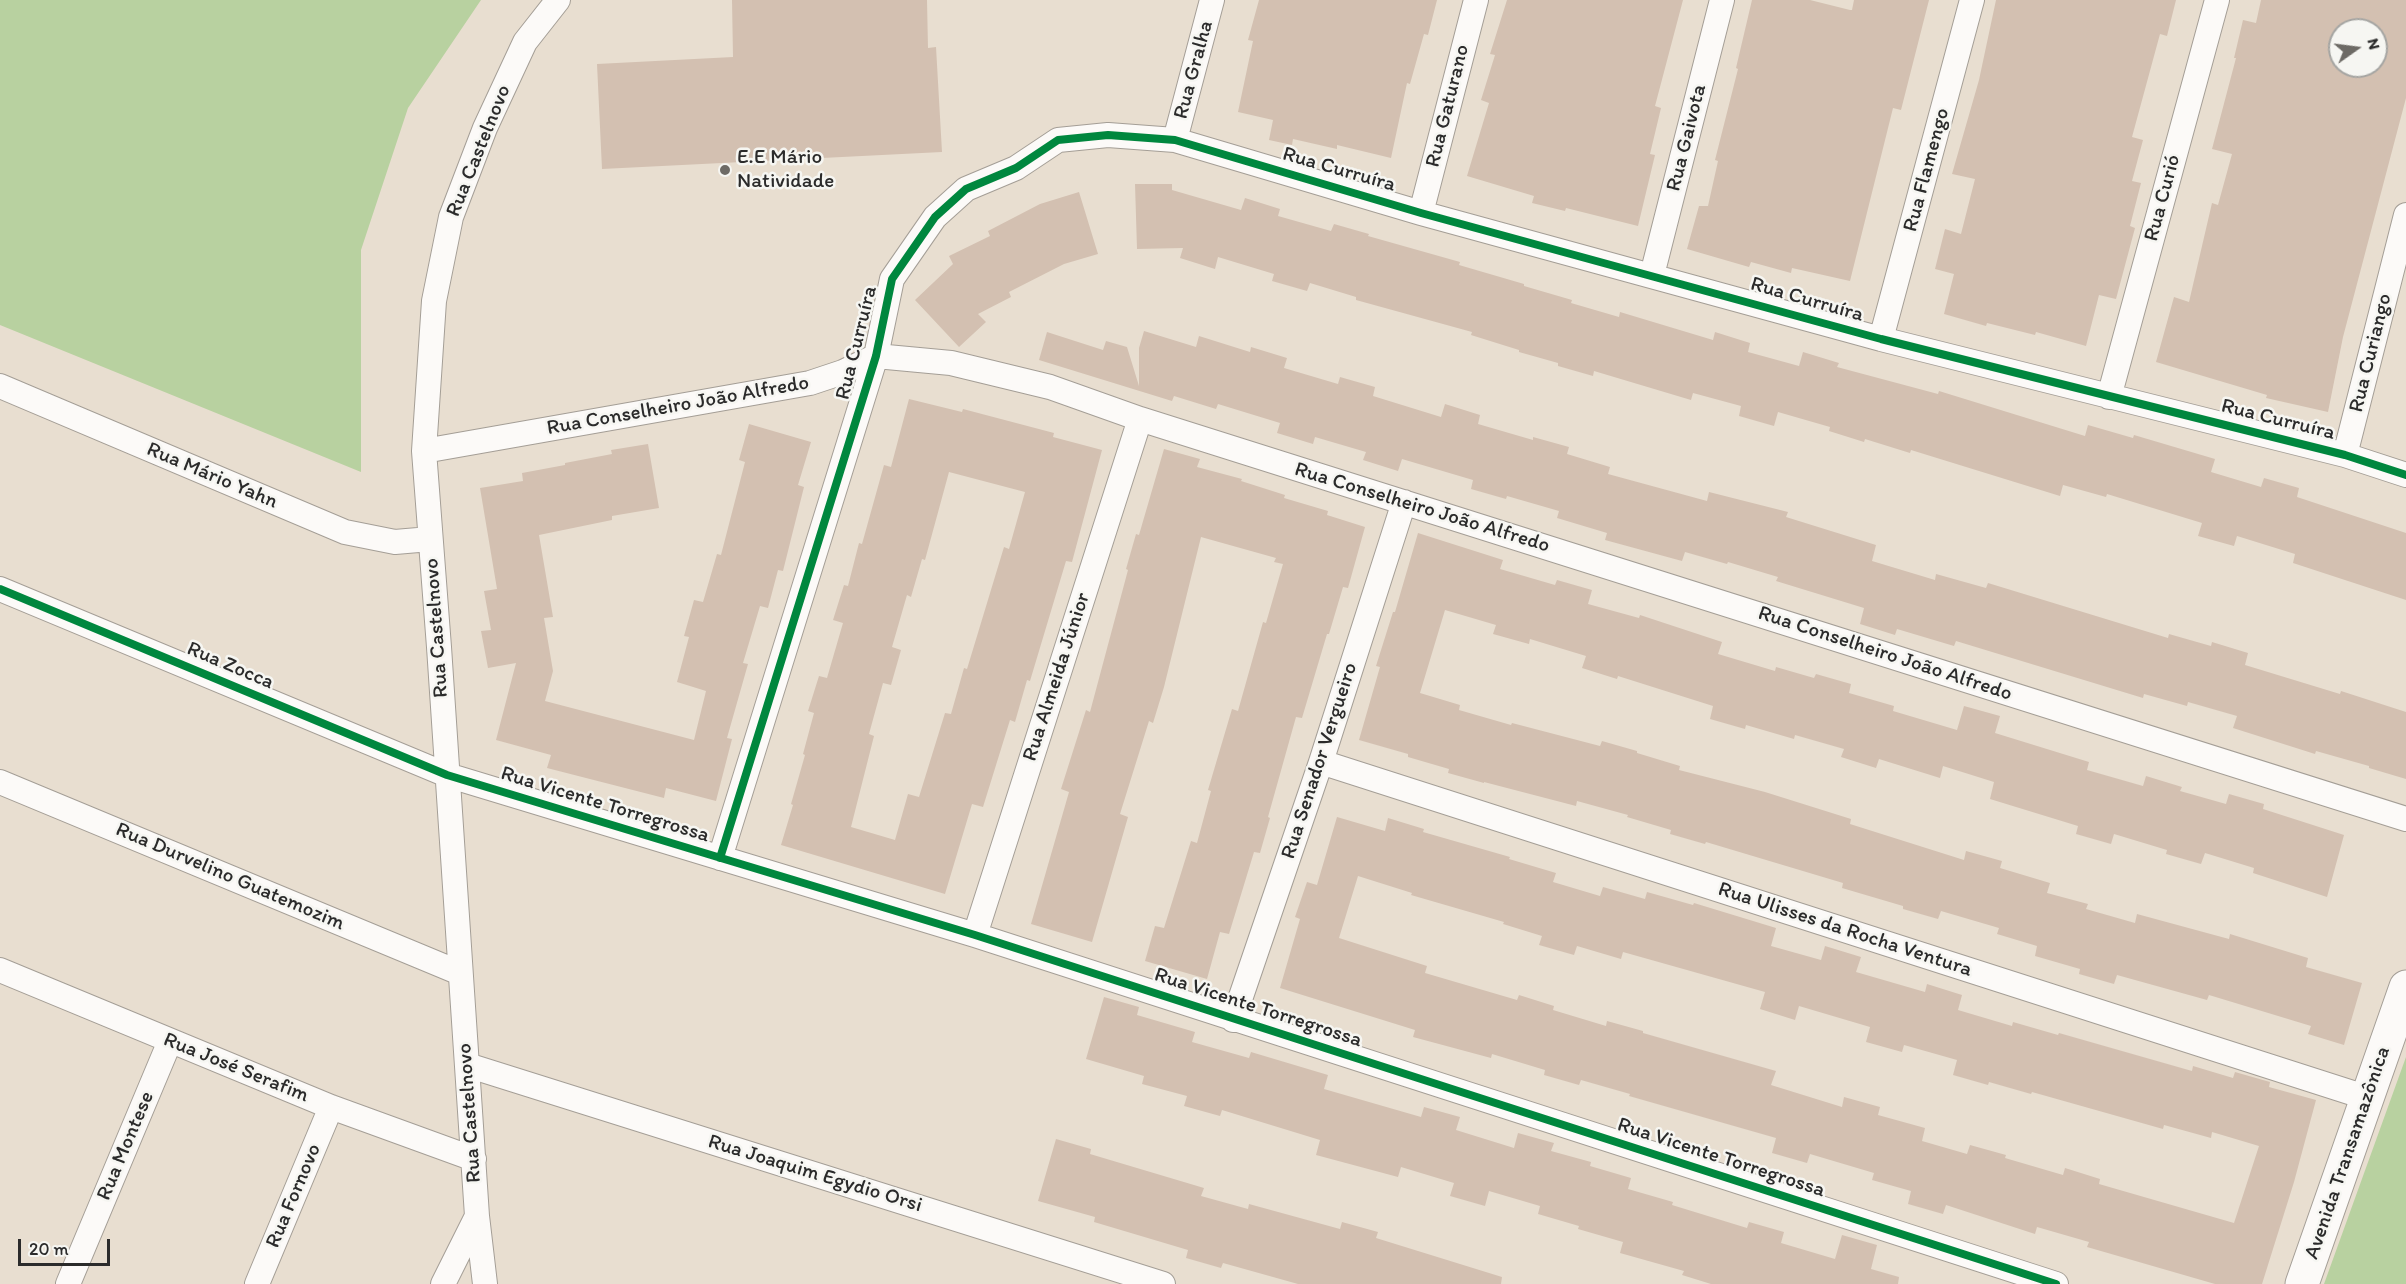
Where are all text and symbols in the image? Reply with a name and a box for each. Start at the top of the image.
street label: Rua Gralha [1169,18,1219,122]
north arrow [2328,18,2388,78]
text: N [2363,36,2385,52]
street label: Rua Gaturano [1421,42,1475,170]
street label: Rua Castelnovo [441,81,517,221]
street label: Rua Gaivota [1662,82,1712,194]
street label: Rua Flamengo [1898,105,1956,235]
street label: Rua Curruíra [1279,142,1399,198]
place label: E.E Mário Natividade [737,145,834,195]
street label: Rua Curió [2139,152,2187,244]
marker: E.E Mário Natividade [718,163,732,177]
street label: Rua Curruíra [1747,272,1867,328]
street label: Rua Curruíra [831,283,883,403]
street label: Rua Curiango [2344,291,2398,415]
street label: Rua Conselheiro João Alfredo [545,371,811,441]
street label: Rua Curruíra [2218,394,2338,446]
street label: Rua Mário Yahn [143,437,281,515]
street label: Rua Conselheiro João Alfredo [1291,457,1553,559]
street label: Rua Castelnovo [420,557,454,699]
street label: Rua Almeida Júnior [1018,590,1096,764]
street label: Rua Conselheiro João Alfredo [1755,601,2015,707]
street label: Rua Zocca [183,636,277,696]
street label: Rua Senador Vergueiro [1276,660,1364,862]
street label: Rua Vicente Torregrossa [498,761,712,849]
street label: Rua Durvelino Guatemozim [112,817,348,937]
street label: Rua Ulisses da Rocha Ventura [1715,877,1975,983]
street label: Rua Vicente Torregrossa [1151,962,1365,1054]
street label: Rua José Serafim [160,1027,312,1109]
street label: Rua Castelnovo [453,1042,487,1184]
street label: Avenida Transamazônica [2300,1043,2396,1263]
street label: Rua Montese [92,1088,160,1204]
street label: Rua Vicente Torregrossa [1614,1112,1828,1204]
street label: Rua Joaquim Egydio Orsi [705,1129,925,1219]
street label: Rua Fornovo [261,1140,327,1252]
scale bar [21,1227,112,1265]
text: 20 m [29,1238,69,1260]

